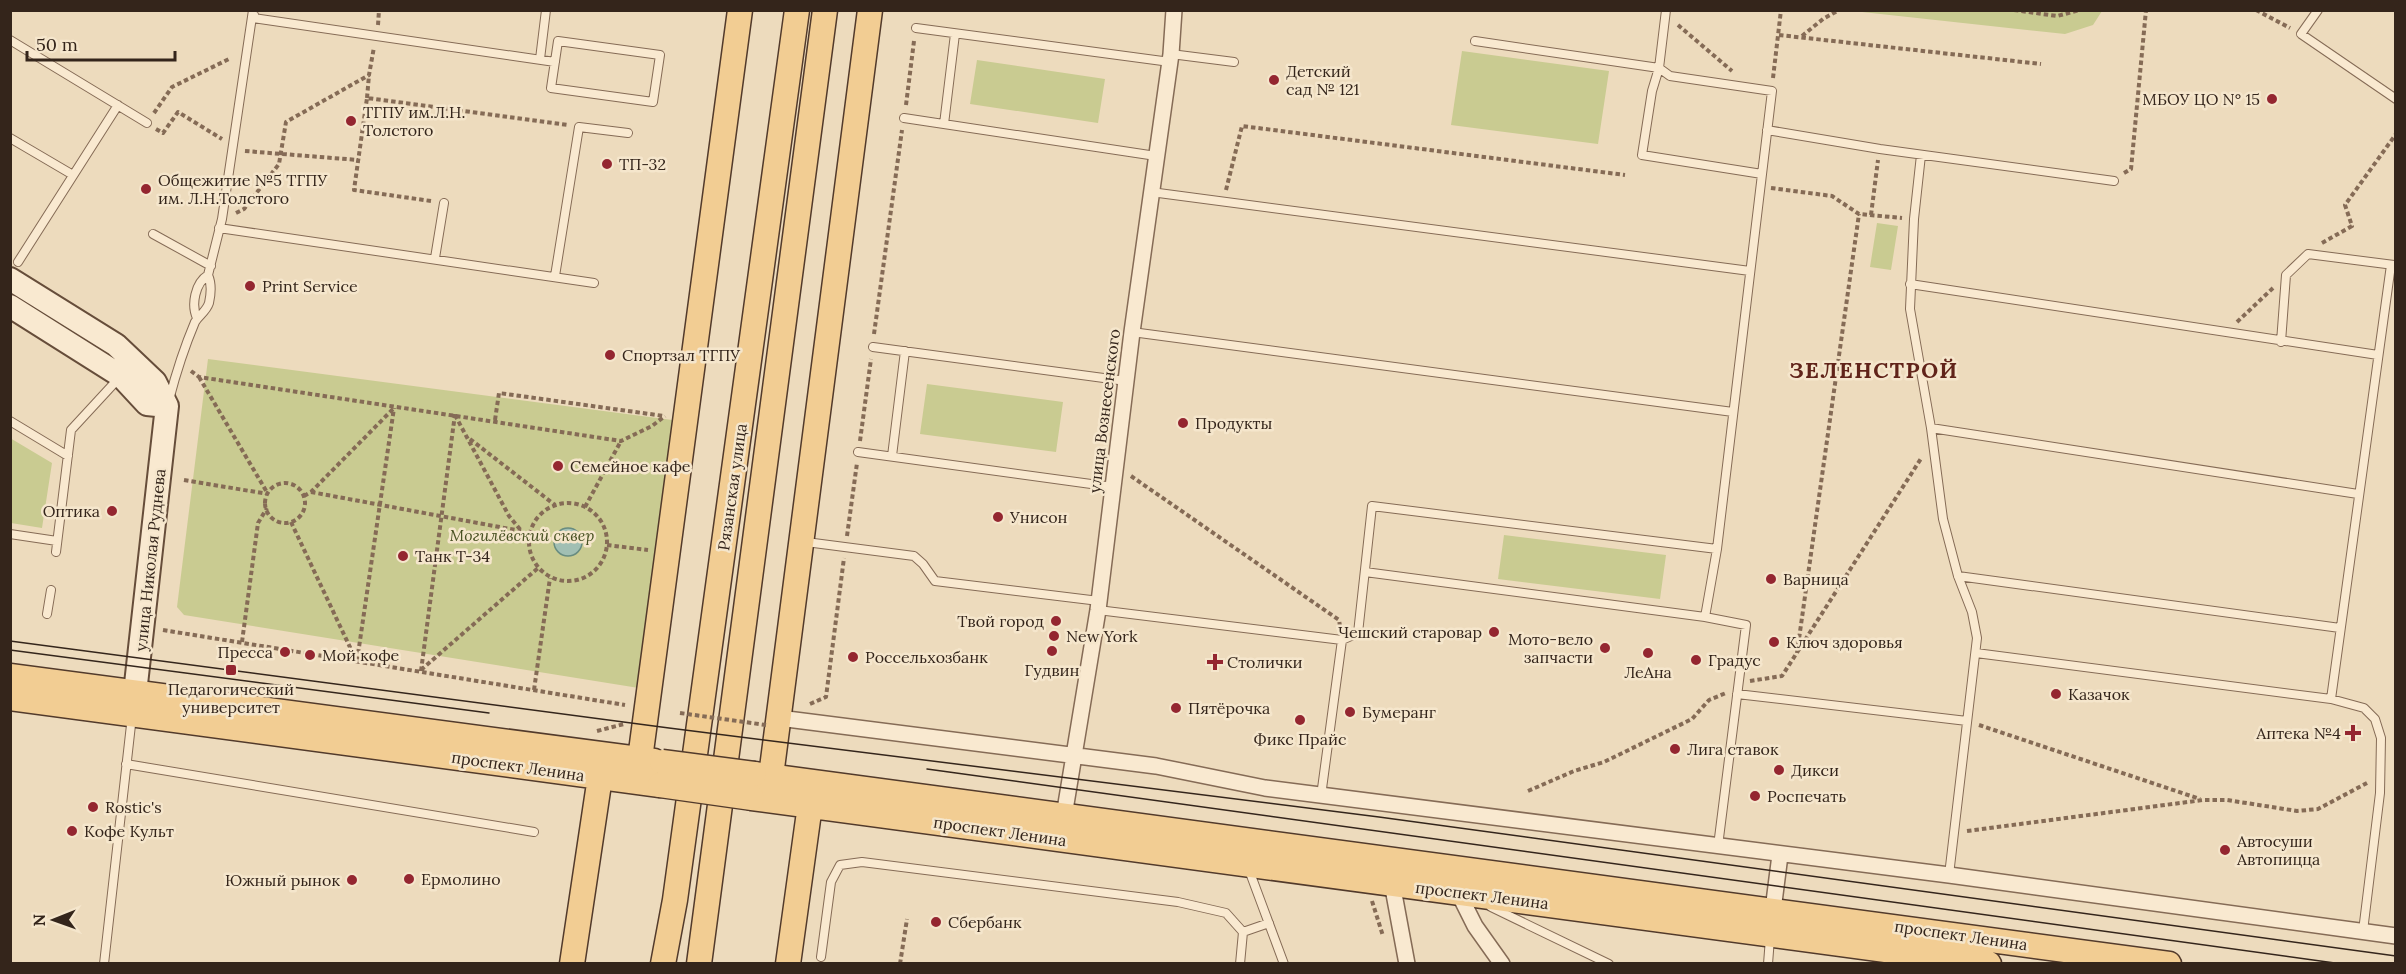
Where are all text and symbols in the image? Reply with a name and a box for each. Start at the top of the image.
scale bar [27,24,176,62]
text: 50 m [36,33,78,56]
place label: Детский сад № 121 [1286,61,1360,99]
marker: Детский сад № 121 [1267,73,1281,87]
place label: МБОУ ЦО N° 15 [2142,89,2260,109]
marker: МБОУ ЦО N° 15 [2265,92,2279,106]
place label: ТГПУ им.Л.Н. Толстого [363,102,465,140]
marker: ТГПУ им.Л.Н. Толстого [344,114,358,128]
place label: ТП-32 [619,154,666,174]
marker: ТП-32 [600,157,614,171]
place label: Общежитие №5 ТГПУ им. Л.Н.Толстого [158,170,327,208]
marker: Общежитие №5 ТГПУ им. Л.Н.Толстого [139,182,153,196]
place label: Print Service [262,276,358,296]
marker: Print Service [243,279,257,293]
street label: улица Вознесенского [1084,328,1124,494]
place label: Спортзал ТГПУ [622,345,740,365]
marker: Спортзал ТГПУ [603,348,617,362]
district label: ЗЕЛЕНСТРОЙ [1789,356,1959,384]
place label: Продукты [1195,413,1273,433]
marker: Продукты [1176,416,1190,430]
street label: Рязанская улица [713,422,751,552]
place label: Семейное кафе [570,456,691,476]
marker: Семейное кафе [551,459,565,473]
street label: улица Николая Руднева [130,468,170,652]
place label: Оптика [43,501,100,521]
marker: Оптика [105,504,119,518]
place label: Унисон [1009,507,1068,527]
marker: Унисон [991,510,1005,524]
park label: Могилёвский сквер [450,525,594,545]
place label: Танк Т-34 [415,546,490,566]
marker: Танк Т-34 [396,549,410,563]
place label: Варница [1783,569,1849,589]
marker: Варница [1764,572,1778,586]
place label: Твой город [957,611,1045,631]
marker: Твой город [1049,614,1063,628]
place label: Чешский старовар [1338,622,1482,642]
marker: Чешский старовар [1487,625,1501,639]
place label: New York [1066,626,1138,646]
marker: New York [1047,629,1061,643]
place label: Мото-вело запчасти [1508,629,1593,667]
place label: Ключ здоровья [1786,632,1903,652]
marker: Ключ здоровья [1767,635,1781,649]
marker: Мото-вело запчасти [1598,641,1612,655]
place label: Пресса [218,642,273,662]
marker: Гудвин [1045,644,1059,658]
marker: Пресса [278,645,292,659]
place label: Мой кофе [322,645,400,665]
marker: ЛеАна [1641,646,1655,660]
place label: Россельхозбанк [865,647,988,667]
marker: Мой кофе [303,648,317,662]
marker: Россельхозбанк [846,650,860,664]
place label: Градус [1708,650,1761,670]
place label: Столички [1227,652,1303,672]
marker: Градус [1689,653,1703,667]
marker: Столички [1208,655,1222,669]
place label: Гудвин [1025,660,1080,680]
place label: ЛеАна [1624,662,1672,682]
marker: Педагогический университет [224,663,238,677]
place label: Педагогический университет [168,679,294,717]
place label: Казачок [2068,684,2130,704]
marker: Казачок [2049,687,2063,701]
place label: Пятёрочка [1188,698,1270,718]
marker: Пятёрочка [1169,701,1183,715]
place label: Бумеранг [1362,702,1436,722]
marker: Бумеранг [1343,705,1357,719]
marker: Фикс Прайс [1293,713,1307,727]
place label: Аптека №4 [2255,723,2341,743]
marker: Аптека №4 [2346,726,2360,740]
place label: Фикс Прайс [1254,729,1346,749]
place label: Лига ставок [1687,739,1779,759]
marker: Лига ставок [1668,742,1682,756]
street label: проспект Ленина [450,747,586,785]
place label: Дикси [1791,760,1839,780]
marker: Дикси [1772,763,1786,777]
place label: Роспечать [1767,786,1846,806]
marker: Роспечать [1748,789,1762,803]
place label: Rostic's [105,797,162,817]
marker: Rostic's [86,800,100,814]
street label: проспект Ленина [932,812,1068,850]
place label: Кофе Культ [84,821,174,841]
marker: Кофе Культ [65,824,79,838]
place label: Автосуши Автопицца [2236,831,2320,869]
marker: Автосуши Автопицца [2218,843,2232,857]
place label: Ермолино [421,869,501,889]
place label: Южный рынок [225,870,340,890]
marker: Ермолино [402,872,416,886]
marker: Южный рынок [345,873,359,887]
street label: проспект Ленина [1414,877,1550,913]
north arrow [24,890,84,950]
place label: Сбербанк [948,912,1022,932]
text: N [29,914,49,927]
marker: Сбербанк [929,915,943,929]
street label: проспект Ленина [1893,916,2029,954]

